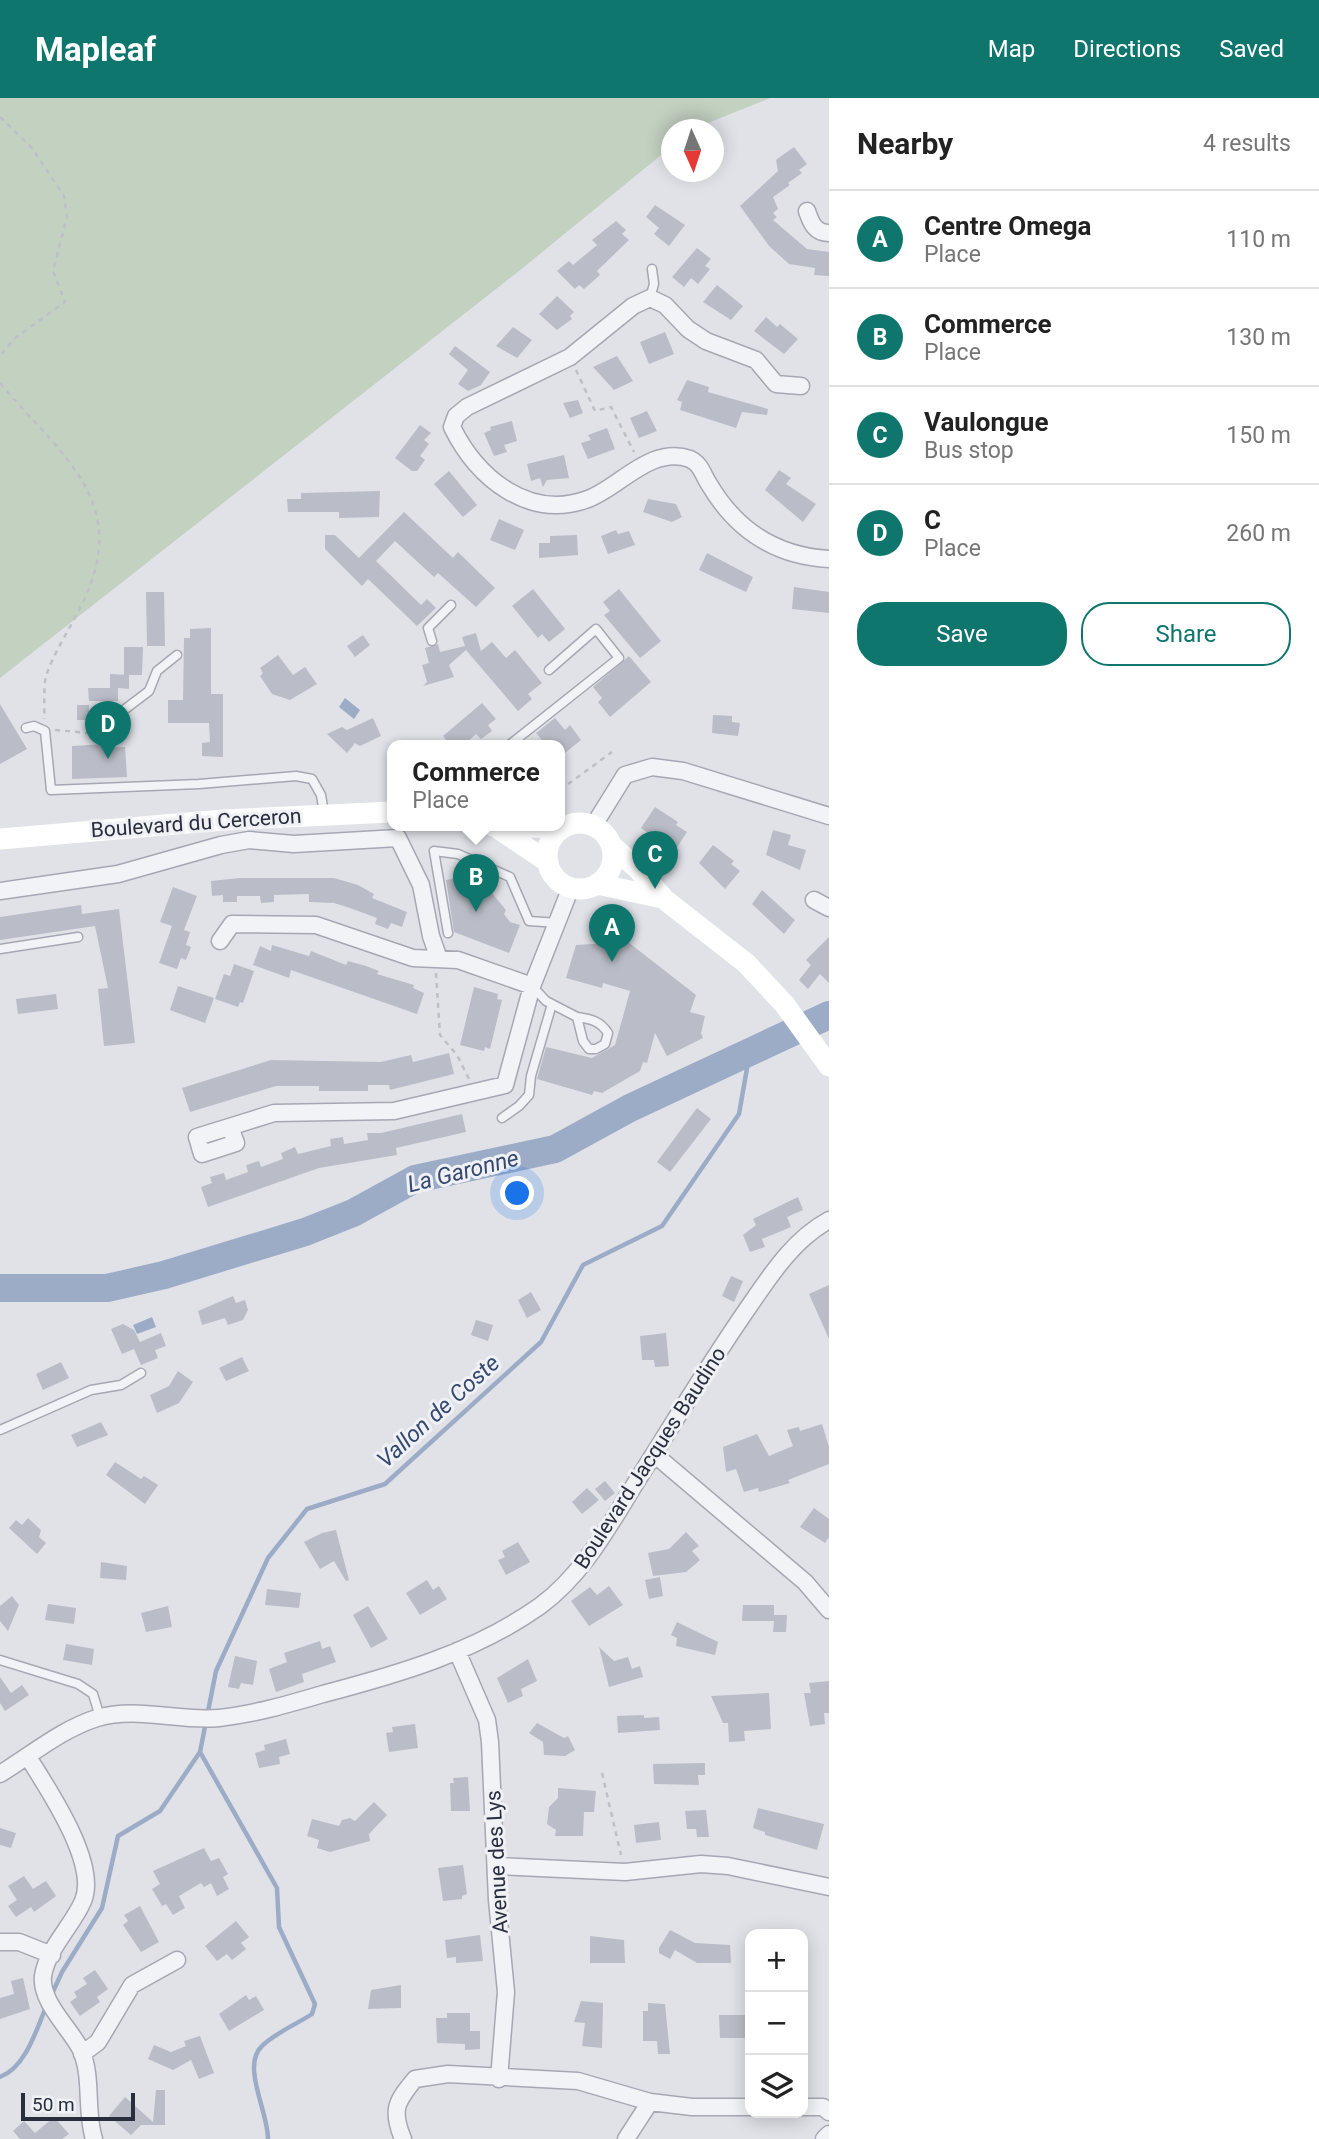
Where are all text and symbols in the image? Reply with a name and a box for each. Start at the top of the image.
text: Mapleaf [35,30,156,69]
text: Map [988,35,1035,63]
text: Directions [1073,35,1181,63]
text: Saved [1219,35,1284,63]
north arrow [661,119,724,182]
text: Nearby [857,126,953,161]
text: 4 results [1203,130,1291,157]
text: Centre Omega [924,211,1091,241]
text: A [872,226,888,253]
text: 110 m [1226,226,1291,253]
text: Place [924,241,981,268]
text: Commerce [924,309,1052,339]
text: B [873,324,887,351]
text: 130 m [1226,324,1291,351]
text: Place [924,339,981,366]
text: Vaulongue [924,407,1048,437]
text: C [872,422,888,449]
text: 150 m [1226,422,1291,449]
text: Bus stop [924,437,1014,464]
text: C [924,505,941,535]
text: D [873,520,887,547]
text: 260 m [1226,520,1291,547]
text: Place [924,535,981,562]
button: Save [857,602,1067,666]
button: Share [1081,602,1291,666]
pin: D [85,701,131,759]
popup [387,740,565,831]
text: Commerce [412,757,540,787]
text: Place [412,787,469,814]
street label: Boulevard du Cerceron [90,804,302,842]
pin: C [632,831,678,889]
pin: B [453,854,499,912]
pin: A [589,904,635,962]
water label: La Garonne [405,1145,522,1198]
your location [500,1176,534,1210]
street label: Boulevard Jacques Baudino [569,1343,731,1573]
water label: Vallon de Coste [372,1349,505,1473]
street label: Avenue des Lys [481,1790,513,1934]
map controls [745,1929,808,2118]
button: + [745,1929,808,1992]
button: − [745,1992,808,2055]
button: layers [745,2055,808,2118]
scale bar [21,2090,135,2122]
text: 50 m [32,2093,75,2116]

